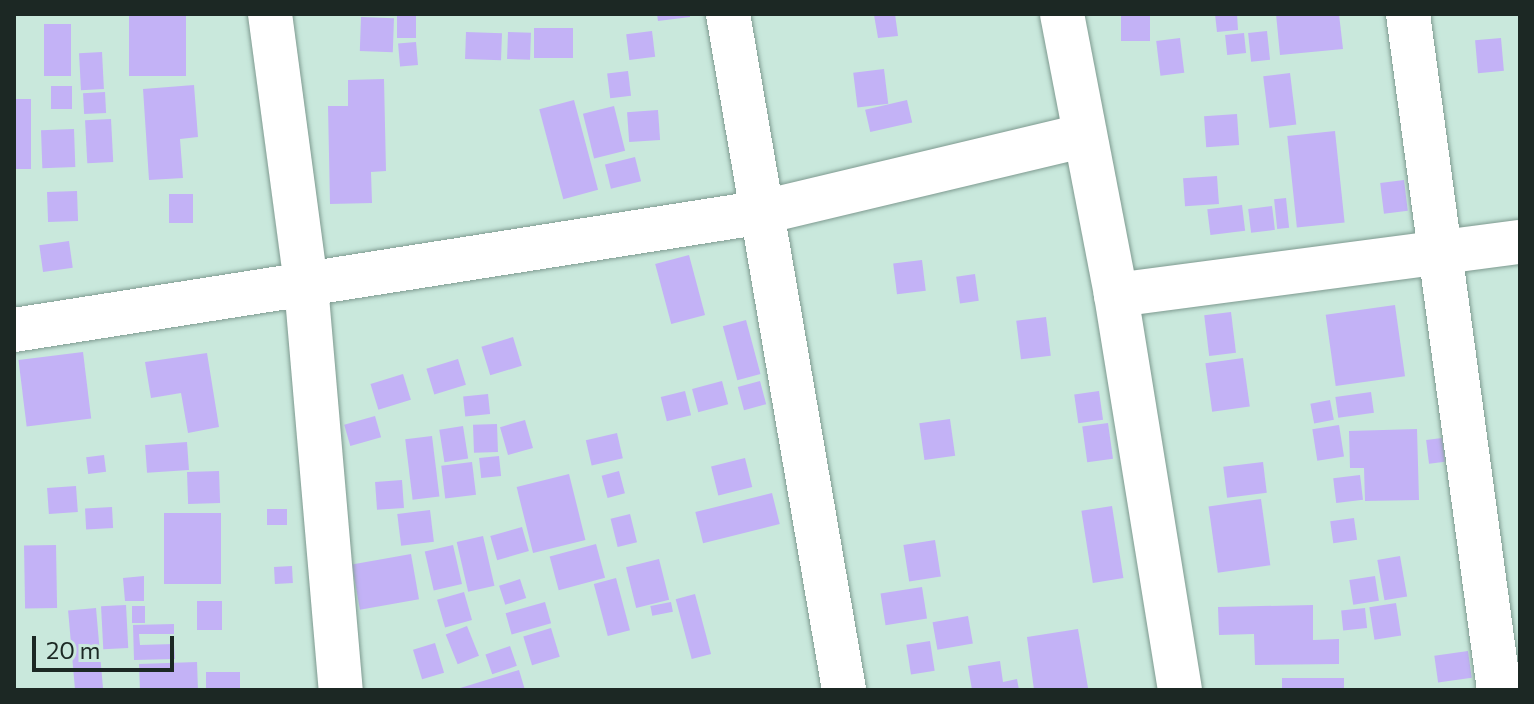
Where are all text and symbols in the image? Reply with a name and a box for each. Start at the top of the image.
scale bar [36,620,178,670]
text: 20 m [46,635,100,664]

